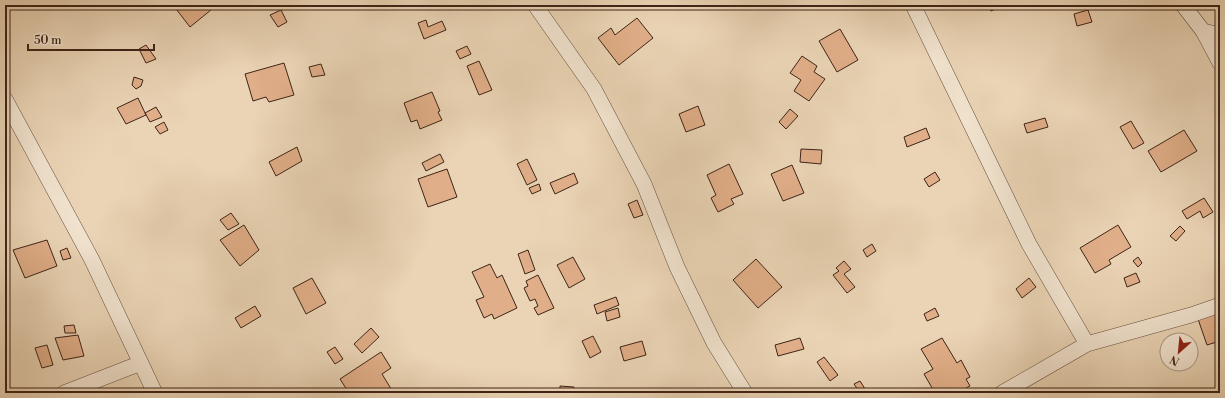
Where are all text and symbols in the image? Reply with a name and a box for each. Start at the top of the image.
scale bar [28,26,154,52]
text: 50 m [34,33,62,48]
north arrow [1159,332,1199,372]
text: N [1168,352,1182,368]

